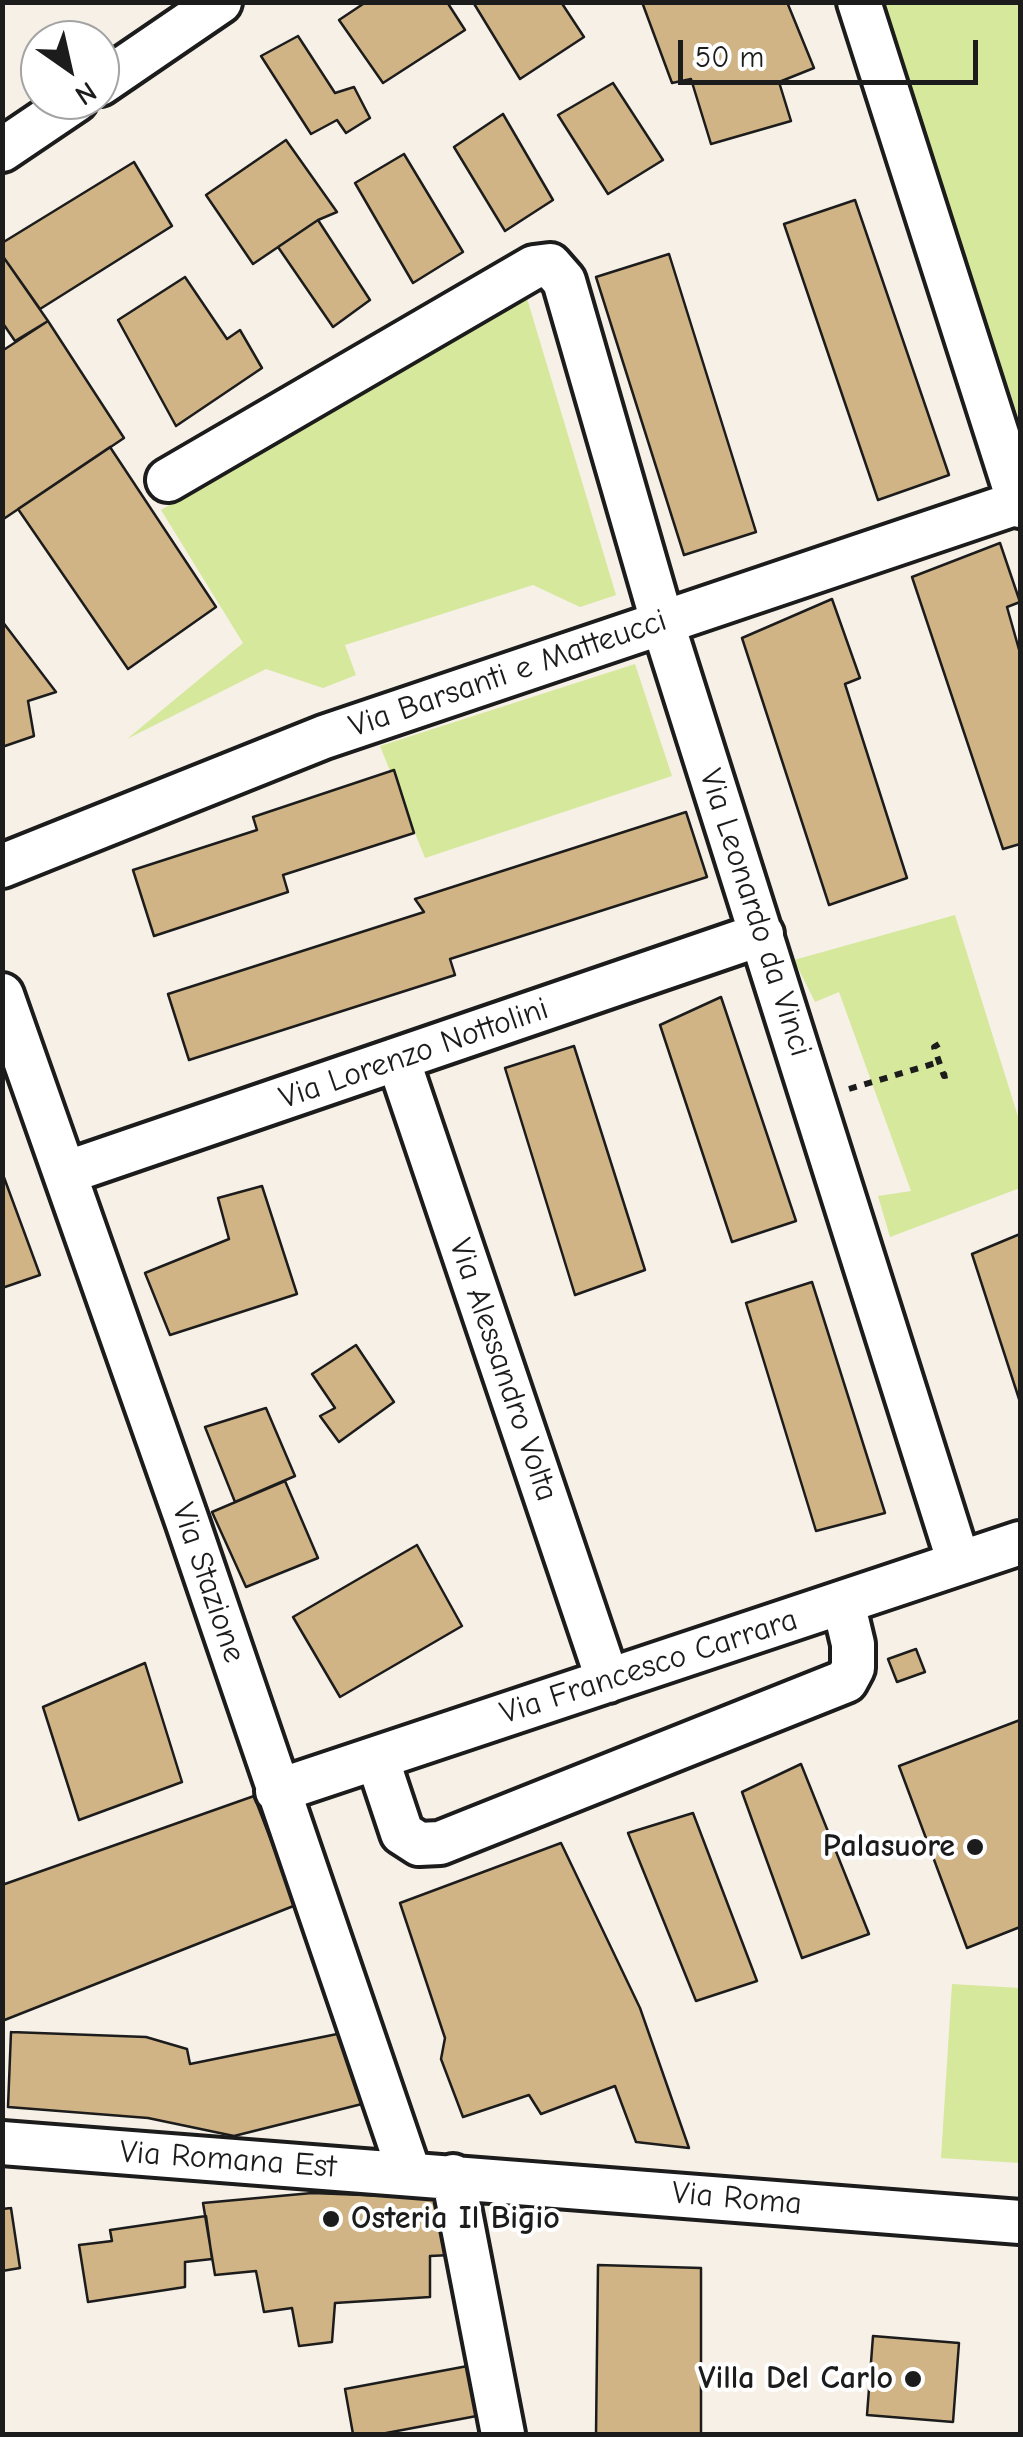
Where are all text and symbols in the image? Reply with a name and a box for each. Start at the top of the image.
north arrow [20,20,120,120]
scale bar [683,20,983,82]
text: 50 m [695,40,764,75]
text: N [69,75,102,112]
street label: Via Barsanti e Matteucci [344,602,672,746]
street label: Via Leonardo da Vinci [690,765,820,1061]
street label: Via Lorenzo Nottolini [275,990,553,1118]
street label: Via Alessandro Volta [440,1234,566,1506]
street label: Via Stazione [163,1498,253,1668]
street label: Via Francesco Carrara [496,1601,802,1733]
place label: Palasuore [823,1828,955,1866]
marker: Palasuore [964,1836,986,1858]
street label: Via Romana Est [118,2133,338,2187]
street label: Via Roma [670,2174,804,2224]
place label: Osteria Il Bigio [351,2200,560,2238]
marker: Osteria Il Bigio [320,2208,342,2230]
place label: Villa Del Carlo [698,2360,893,2398]
marker: Villa Del Carlo [902,2368,924,2390]

